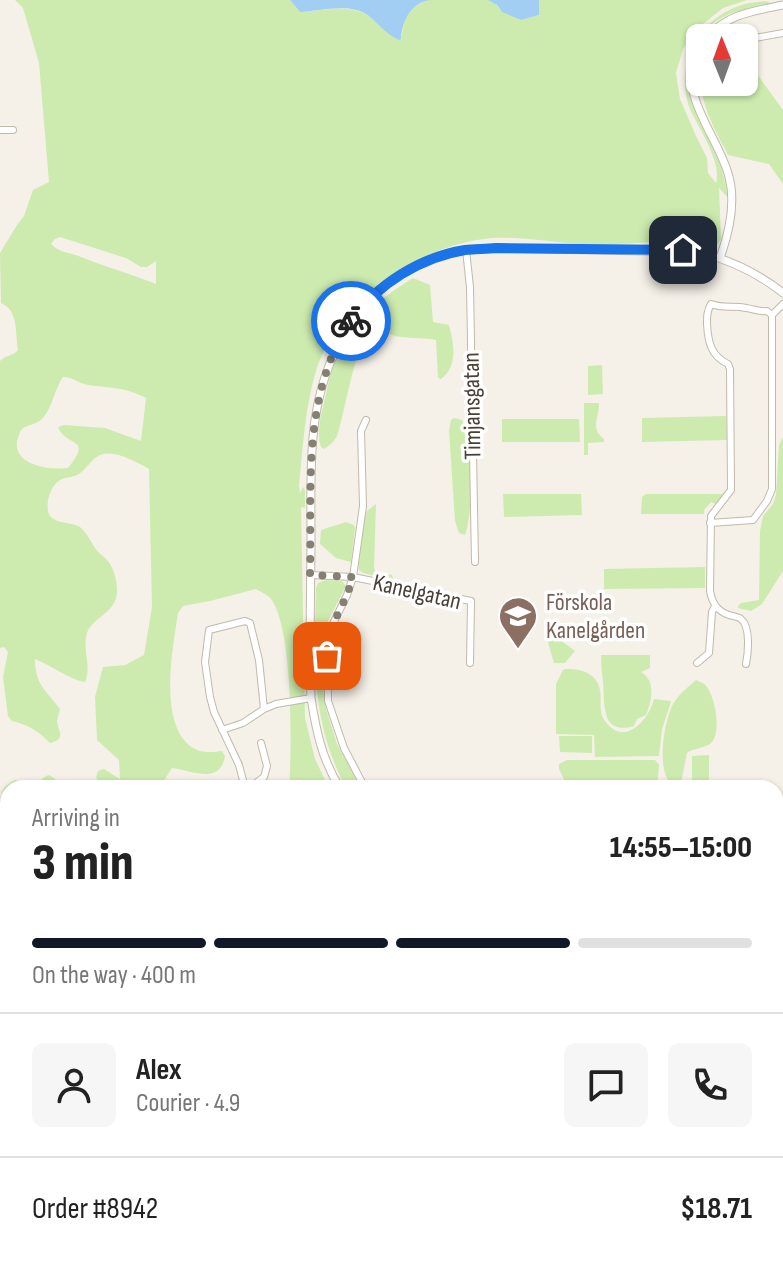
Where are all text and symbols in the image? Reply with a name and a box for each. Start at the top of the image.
north arrow [686,24,758,96]
map controls [686,24,758,96]
pin [649,216,717,284]
icon: home [661,228,705,272]
courier [311,281,391,361]
icon: bike [329,299,373,343]
street label: Timjansgatan [457,352,487,460]
street label: Kanelgatan [370,568,464,616]
place label: Förskola Kanelgården [546,588,645,645]
school or university icon: Förskola Kanelgården [497,595,539,650]
pin [293,622,361,690]
icon: bag [305,634,349,678]
text: Arriving in [32,803,120,834]
text: 14:55–15:00 [610,830,752,866]
text: 3 min [32,832,134,895]
text: On the way · 400 m [32,960,196,991]
button: person [32,1043,116,1127]
button: chat [564,1043,648,1127]
button: phone [668,1043,752,1127]
text: Alex [136,1052,182,1088]
text: Courier · 4.9 [136,1088,240,1119]
text: Order #8942 [32,1191,158,1227]
text: $18.71 [680,1191,752,1227]

